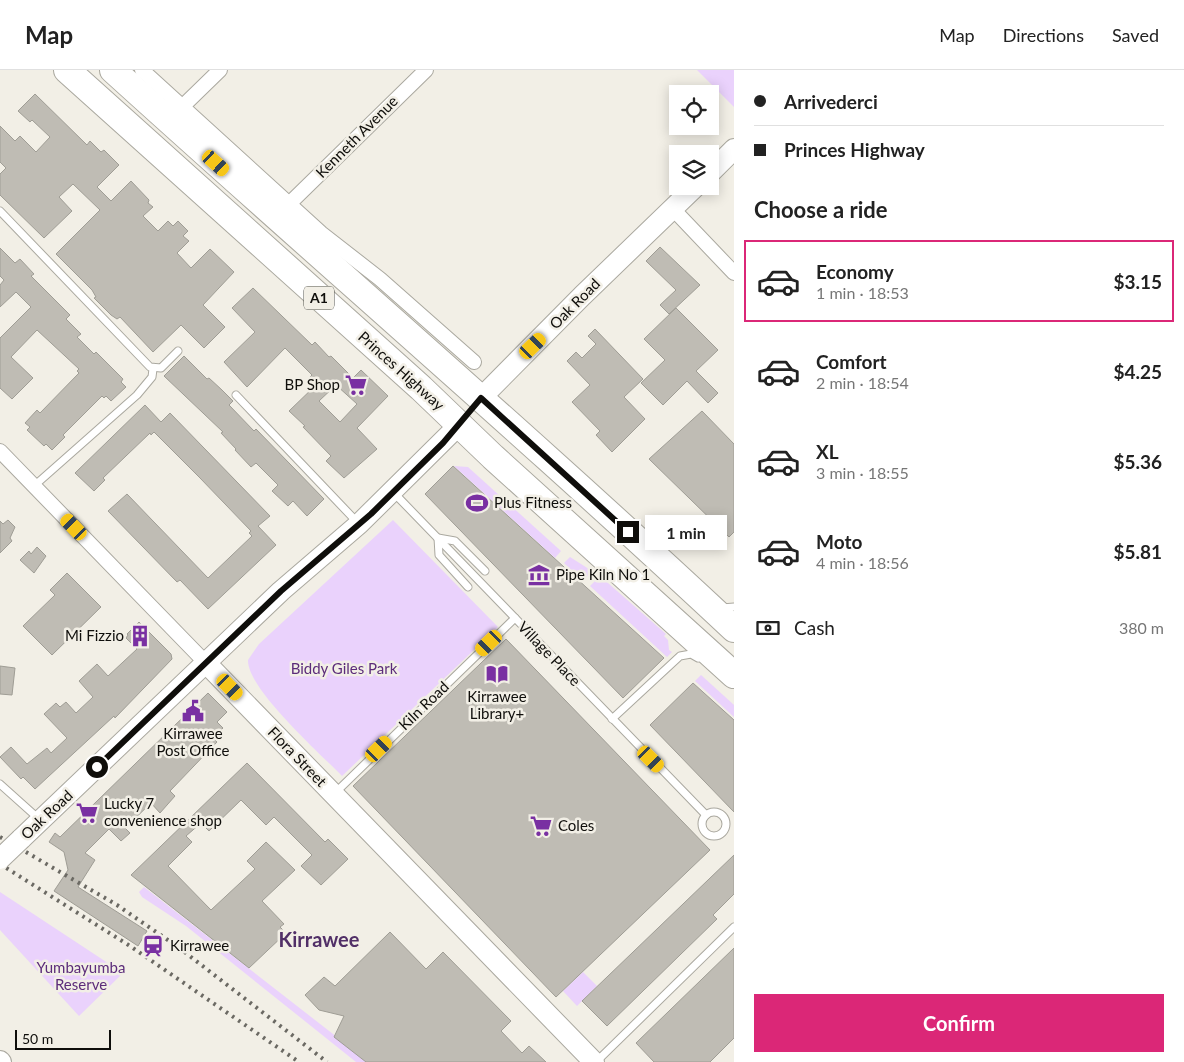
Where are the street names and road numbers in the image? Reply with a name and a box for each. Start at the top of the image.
street label: Kenneth Avenue [312,91,401,181]
street label: Oak Road [545,274,603,332]
road number: A1 [304,287,334,310]
street label: Princes Highway [355,327,449,414]
street label: Village Place [515,617,585,689]
street label: Kiln Road [395,677,452,733]
street label: Flora Street [265,723,331,791]
street label: Oak Road [17,786,76,843]

